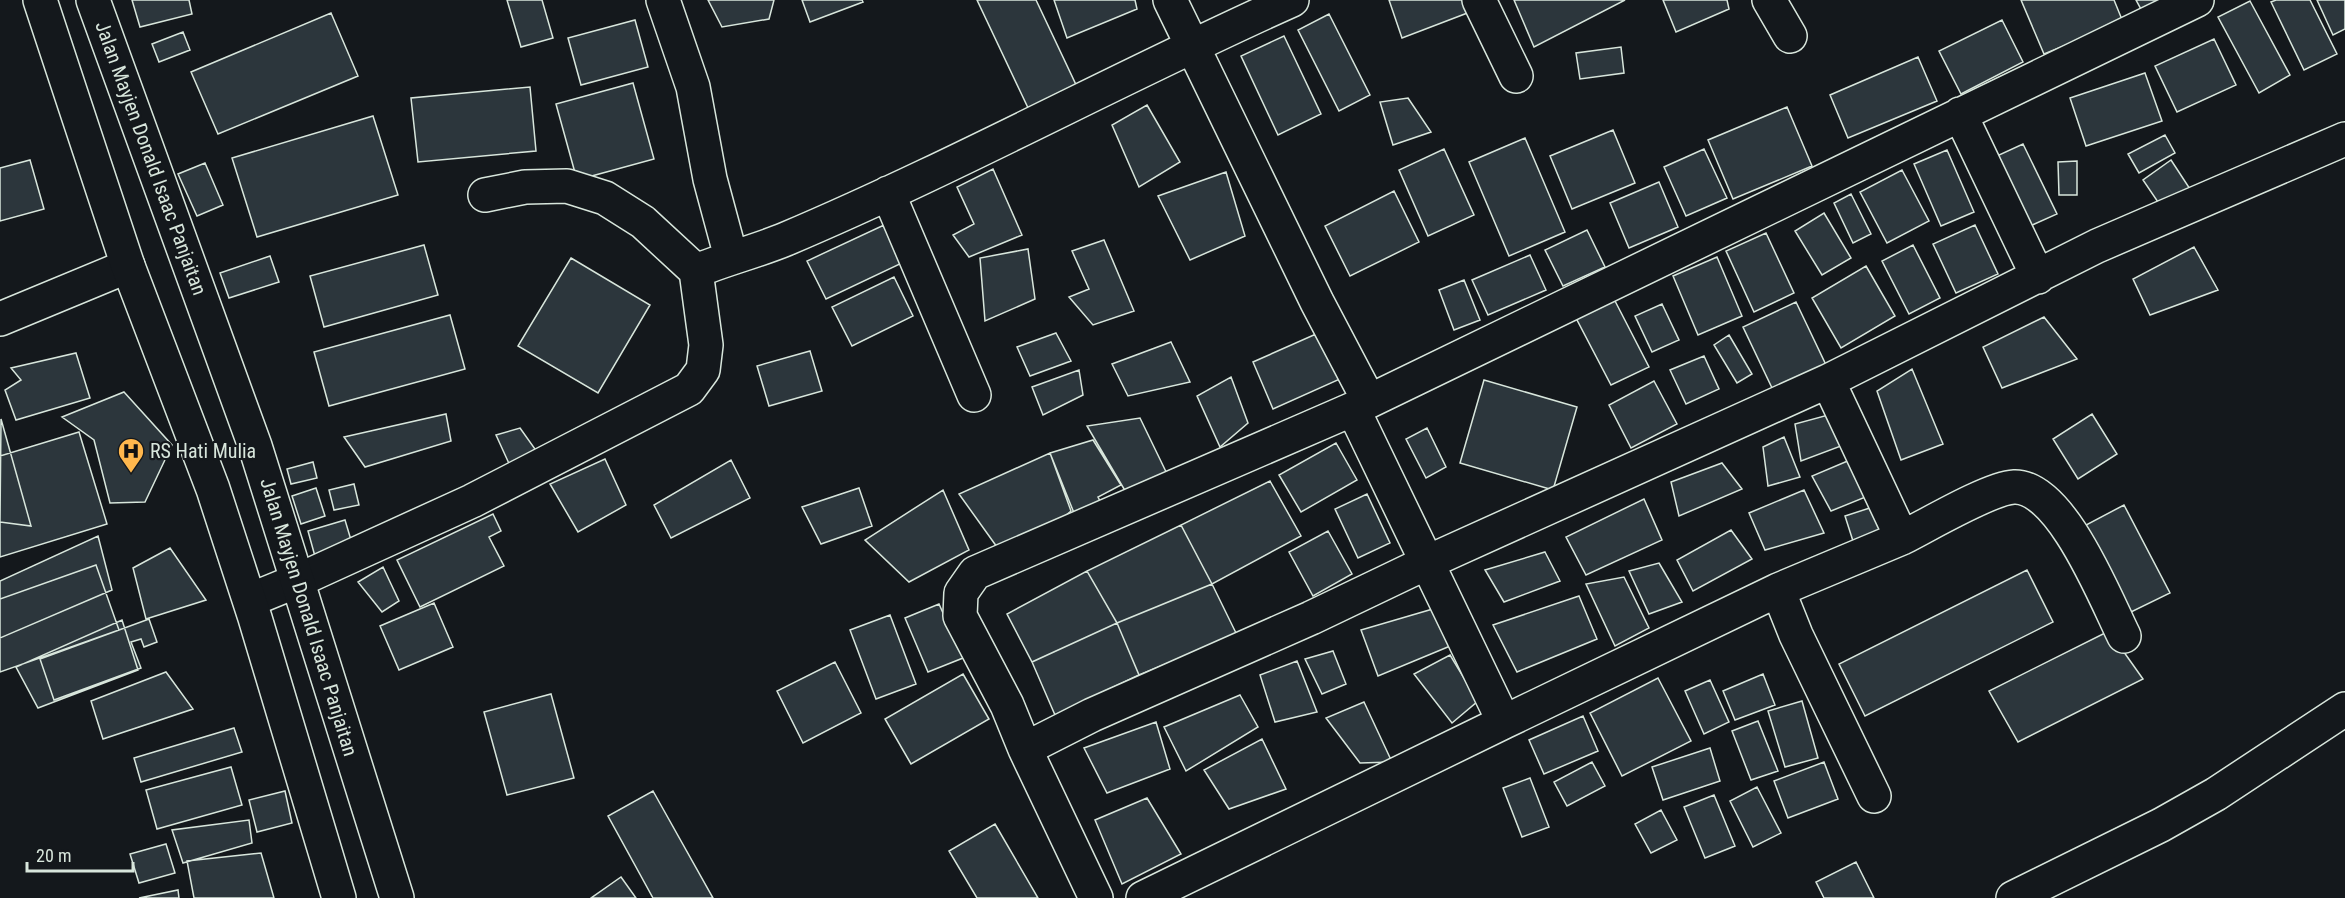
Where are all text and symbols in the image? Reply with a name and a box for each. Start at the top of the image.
street label: Jalan Mayjen Donald Isaac Panjaitan [90,18,212,298]
hospital icon: RS Hati Mulia [116,436,146,474]
place label: RS Hati Mulia [150,439,256,463]
street label: Jalan Mayjen Donald Isaac Panjaitan [255,475,363,759]
scale bar [27,835,134,873]
text: 20 m [36,845,71,866]

